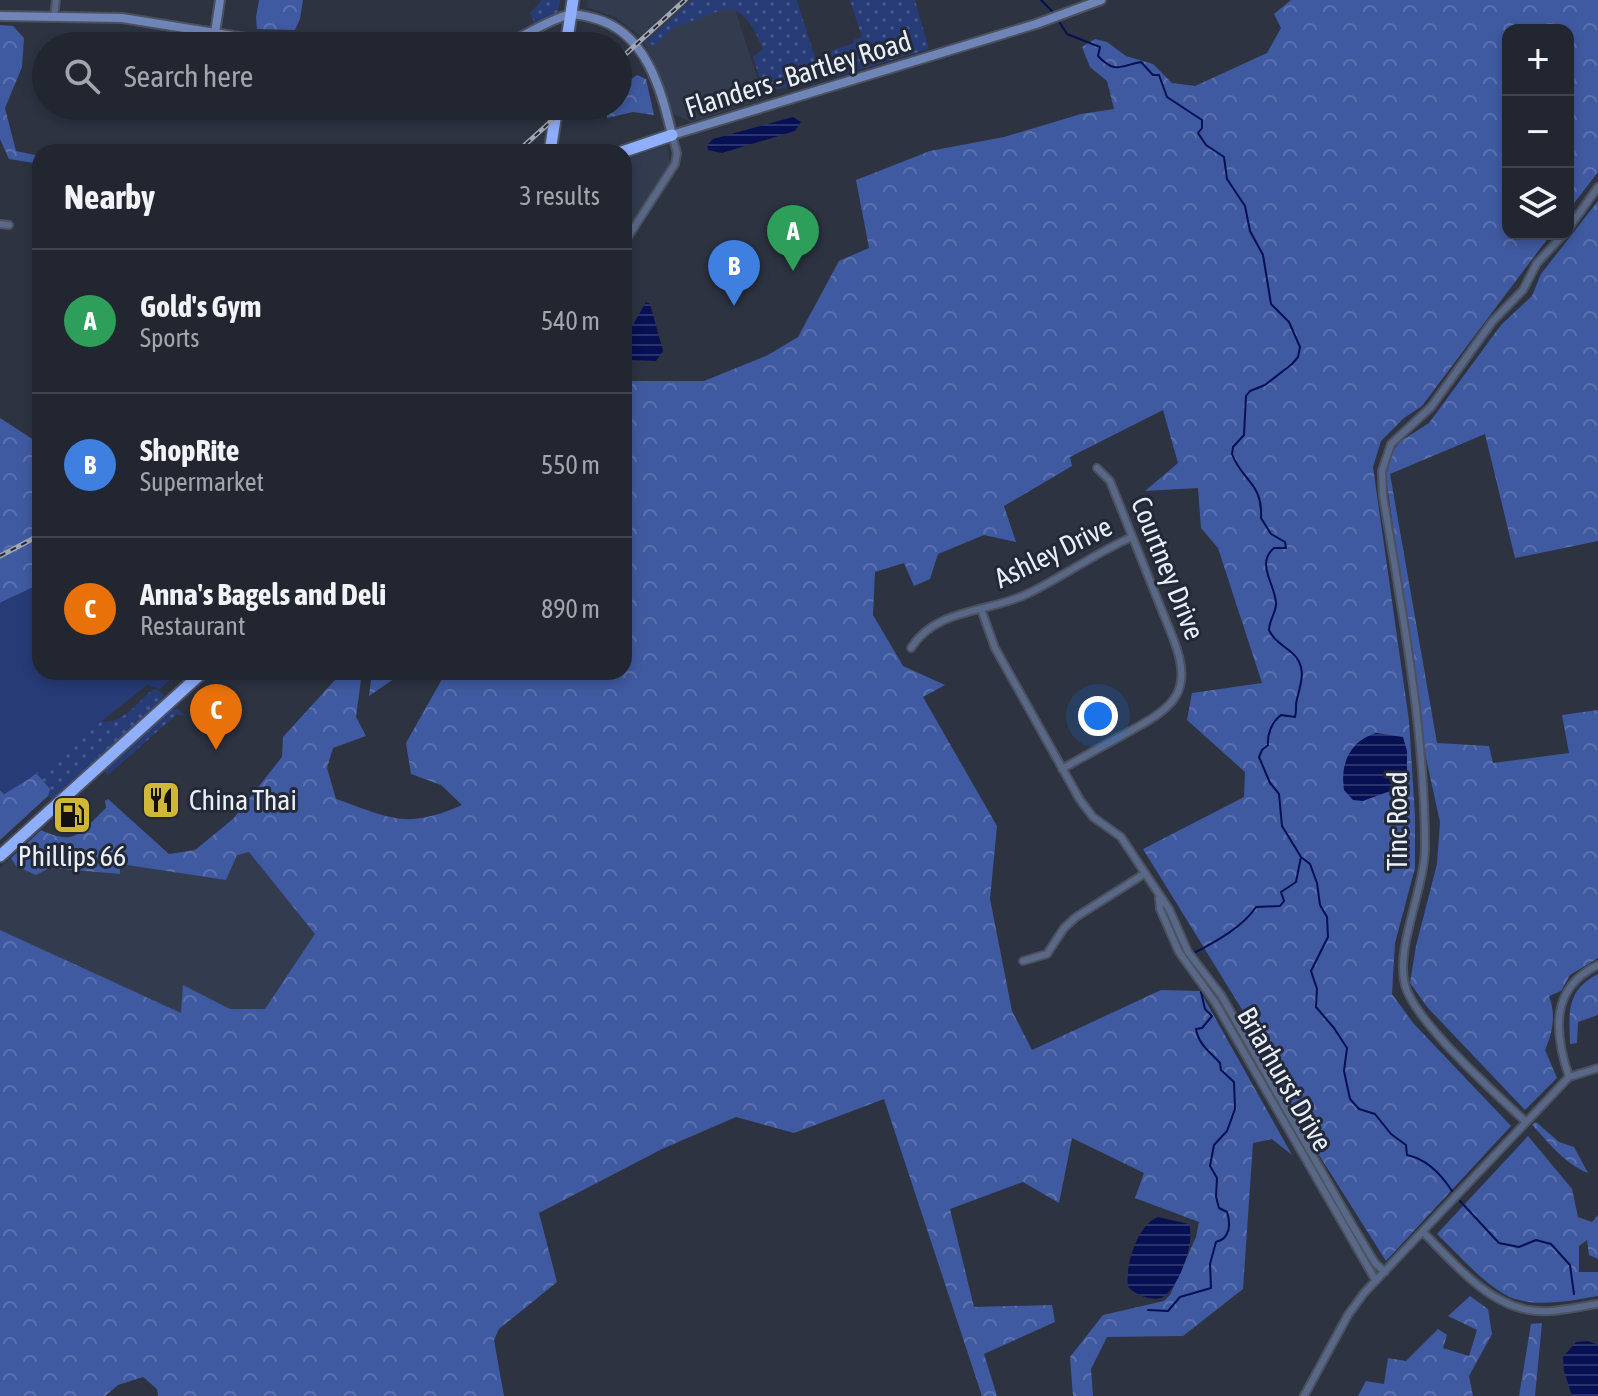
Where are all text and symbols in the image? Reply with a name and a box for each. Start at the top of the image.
street label: Flanders - Bartley Road [681,24,915,124]
map controls [1502,24,1574,240]
button: + [1502,24,1574,96]
search box [32,32,632,120]
icon: search [60,54,104,98]
text: Search here [124,59,253,93]
button: − [1502,96,1574,168]
button: layers [1502,168,1574,240]
text: Nearby [64,177,155,216]
text: 3 results [519,181,600,211]
pin: A [767,205,819,271]
pin: B [708,240,760,306]
text: Gold's Gym [140,289,261,323]
text: A [84,306,96,336]
text: 540 m [541,306,600,336]
text: Sports [140,323,200,353]
text: ShopRite [140,433,239,467]
text: B [84,450,96,480]
text: 550 m [541,450,600,480]
text: Supermarket [140,467,264,497]
street label: Courtney Drive [1125,492,1211,644]
street label: Ashley Drive [989,510,1117,594]
text: Anna's Bagels and Deli [140,577,386,611]
text: C [84,594,96,624]
text: 890 m [541,594,600,624]
text: Restaurant [140,611,245,641]
pin: C [190,684,242,750]
your location [1078,696,1118,736]
street label: Tinc Road [1381,771,1413,871]
restaurant icon: China Thai [140,779,182,821]
place label: China Thai [189,784,297,816]
fuel station icon: Phillips 66 [51,794,93,836]
place label: Phillips 66 [18,840,126,872]
street label: Briarhurst Drive [1231,1001,1339,1157]

